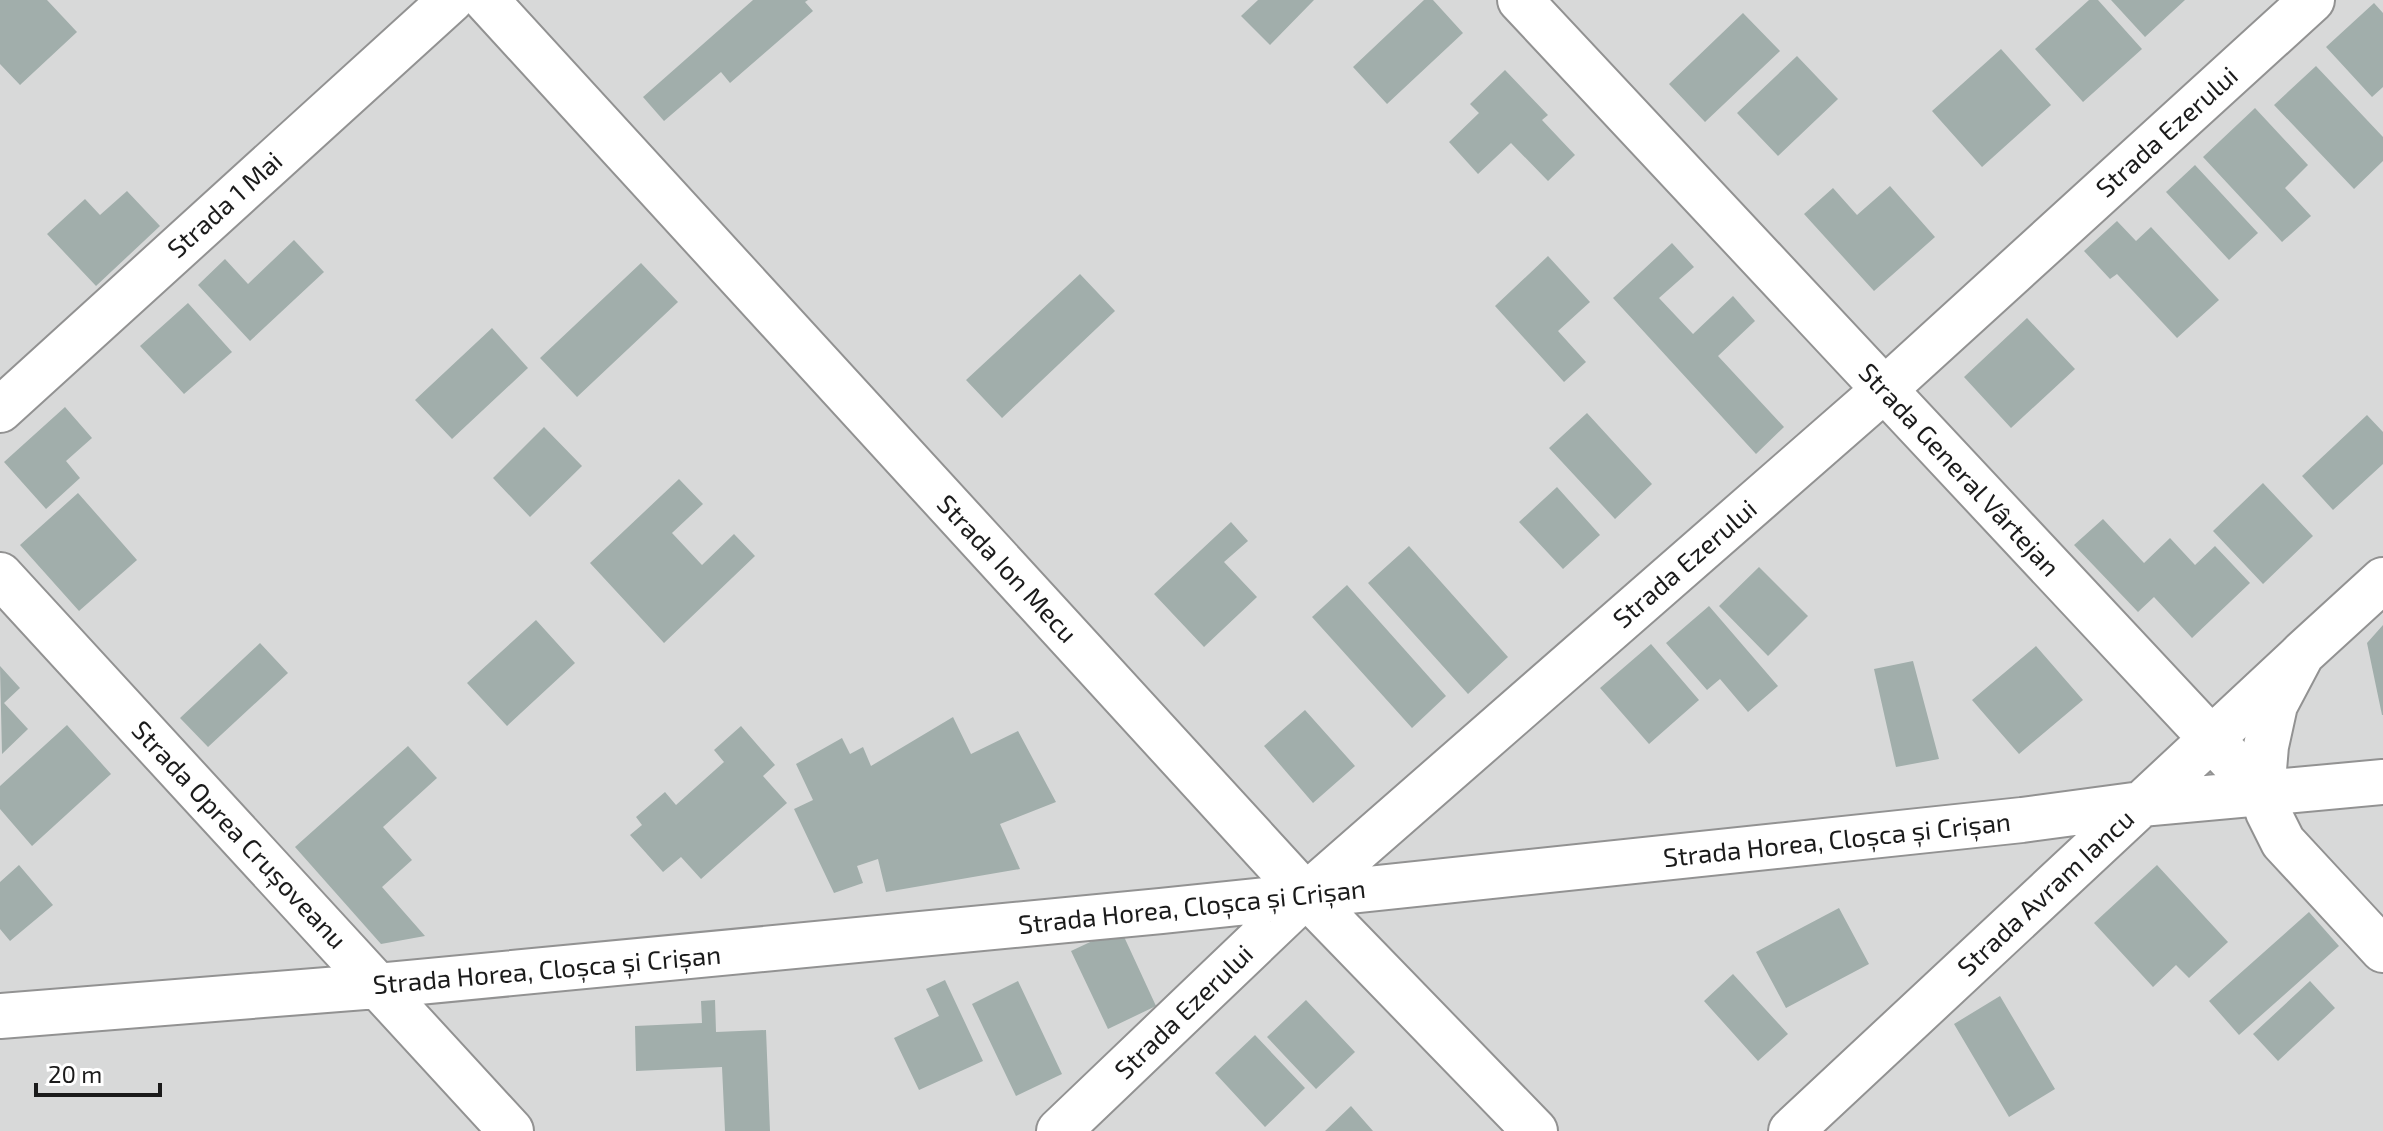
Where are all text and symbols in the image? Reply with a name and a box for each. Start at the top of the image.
street label: Strada Ezerului [2089,59,2243,203]
street label: Strada 1 Mai [160,144,288,263]
street label: Strada General Vârtejan [1853,356,2067,582]
street label: Strada Ion Mecu [932,488,1084,648]
street label: Strada Ezerului [1606,492,1762,634]
street label: Strada Oprea Crușoveanu [125,714,354,956]
street label: Strada Avram Iancu [1950,802,2140,982]
street label: Strada Horea, Cloșca și Crișan [1662,805,2012,874]
street label: Strada Horea, Cloșca și Crișan [1017,872,1367,941]
street label: Strada Ezerului [1107,937,1258,1085]
street label: Strada Horea, Cloșca și Crișan [372,938,722,1001]
scale bar [36,1047,160,1097]
text: 20 m [48,1059,102,1088]

